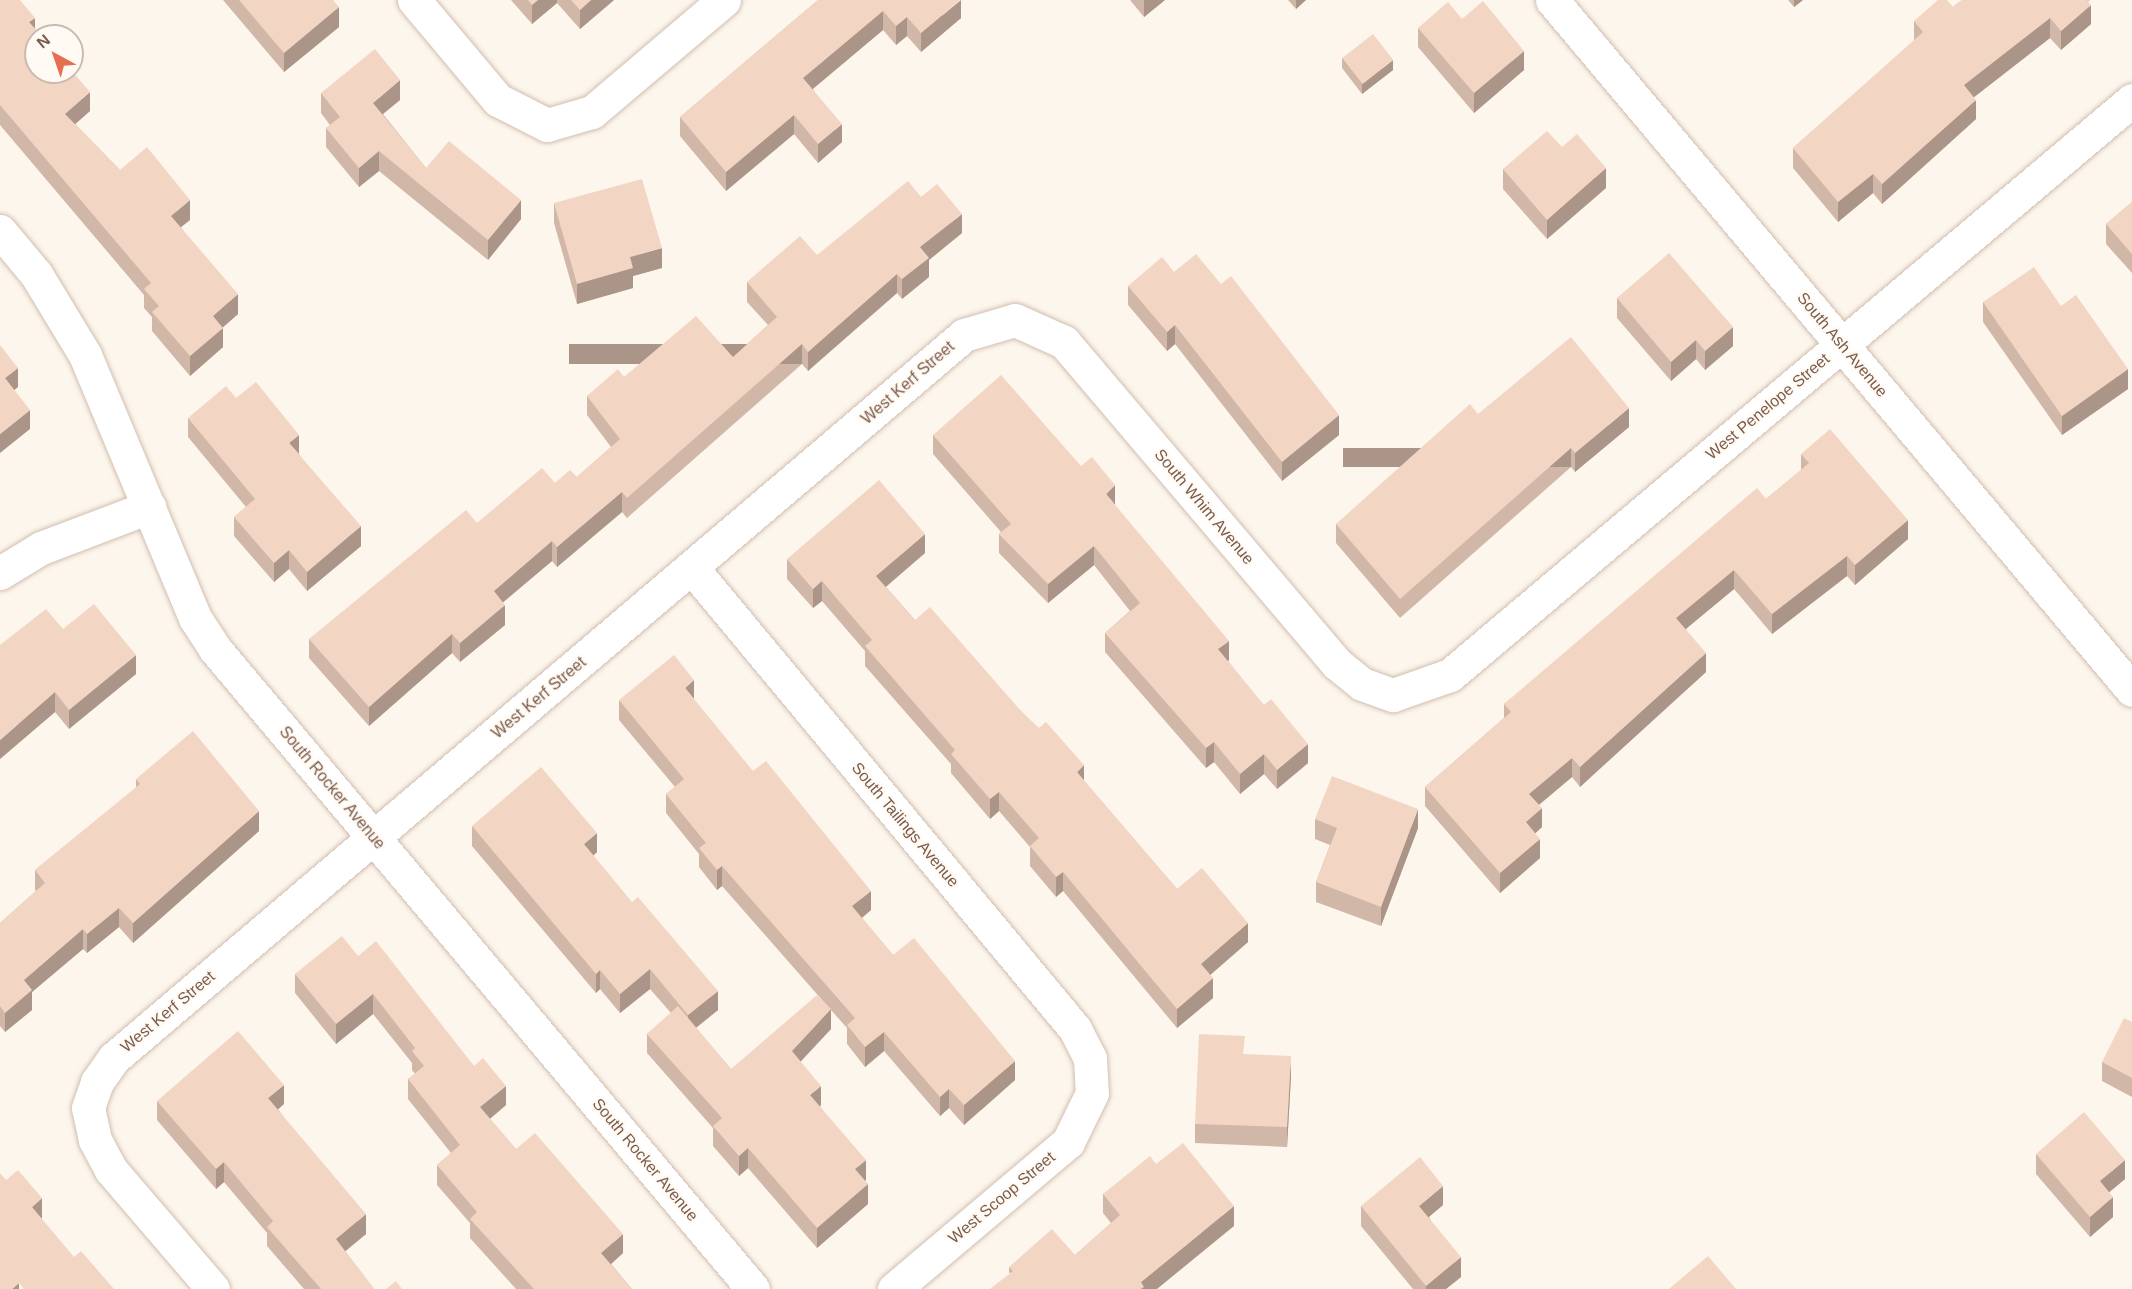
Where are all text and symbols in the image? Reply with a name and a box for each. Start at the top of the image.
north arrow [24,24,84,84]
text: N [34,31,53,52]
street label: South Ash Avenue [1792,288,1892,402]
street label: West Kerf Street [858,337,958,429]
street label: West Penelope Street [1702,350,1834,464]
street label: South Whim Avenue [1150,445,1258,569]
street label: West Kerf Street [488,653,590,743]
street label: South Rocker Avenue [275,722,389,854]
street label: South Tailings Avenue [847,758,963,892]
street label: West Kerf Street [117,967,219,1057]
street label: South Rocker Avenue [588,1094,702,1226]
street label: West Scoop Street [945,1148,1059,1248]

